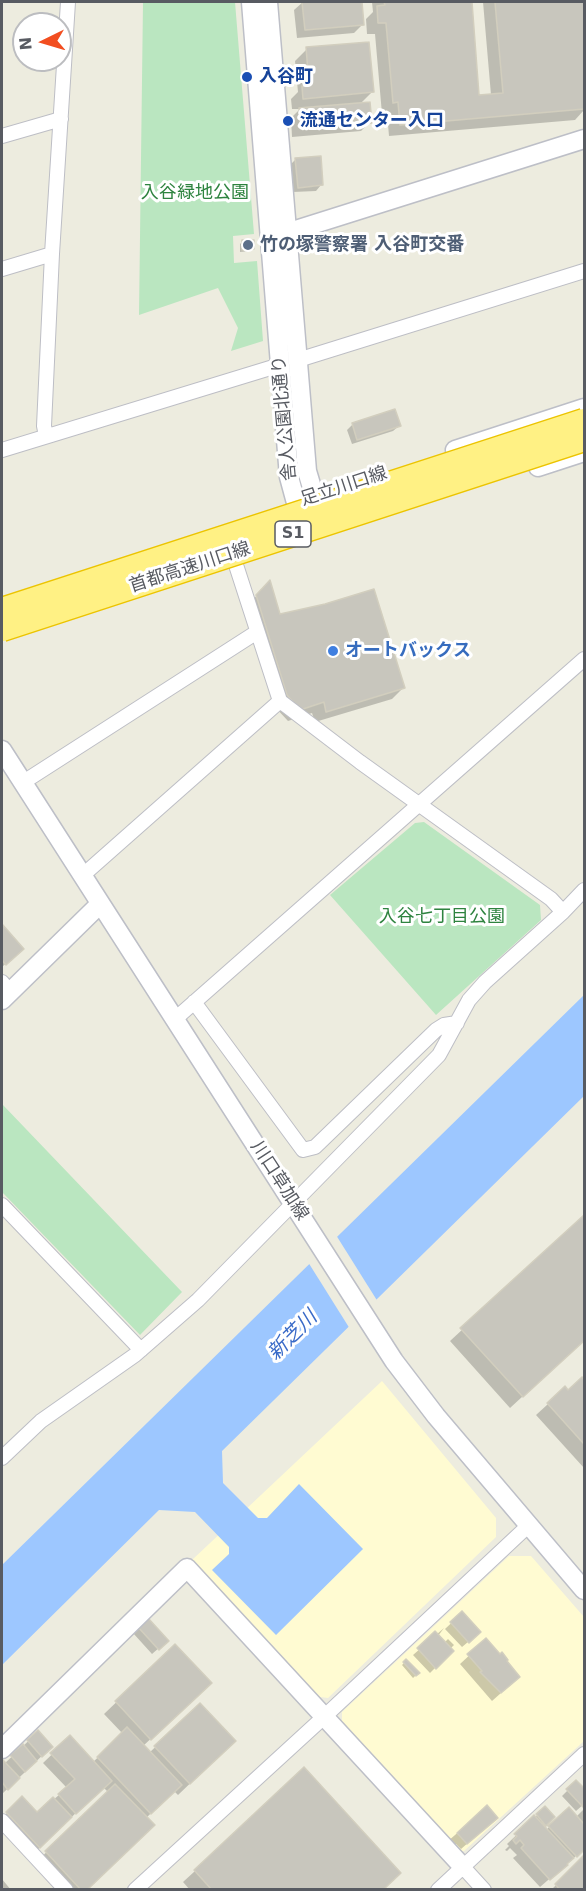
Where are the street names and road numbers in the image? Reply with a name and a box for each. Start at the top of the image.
street label: 舎人公園北通り [269,354,301,482]
street label: 足立川口線 [298,463,390,511]
road number: S1 [275,521,311,547]
street label: 首都高速川口線 [127,538,253,598]
street label: 川口草加線 [245,1137,313,1225]

